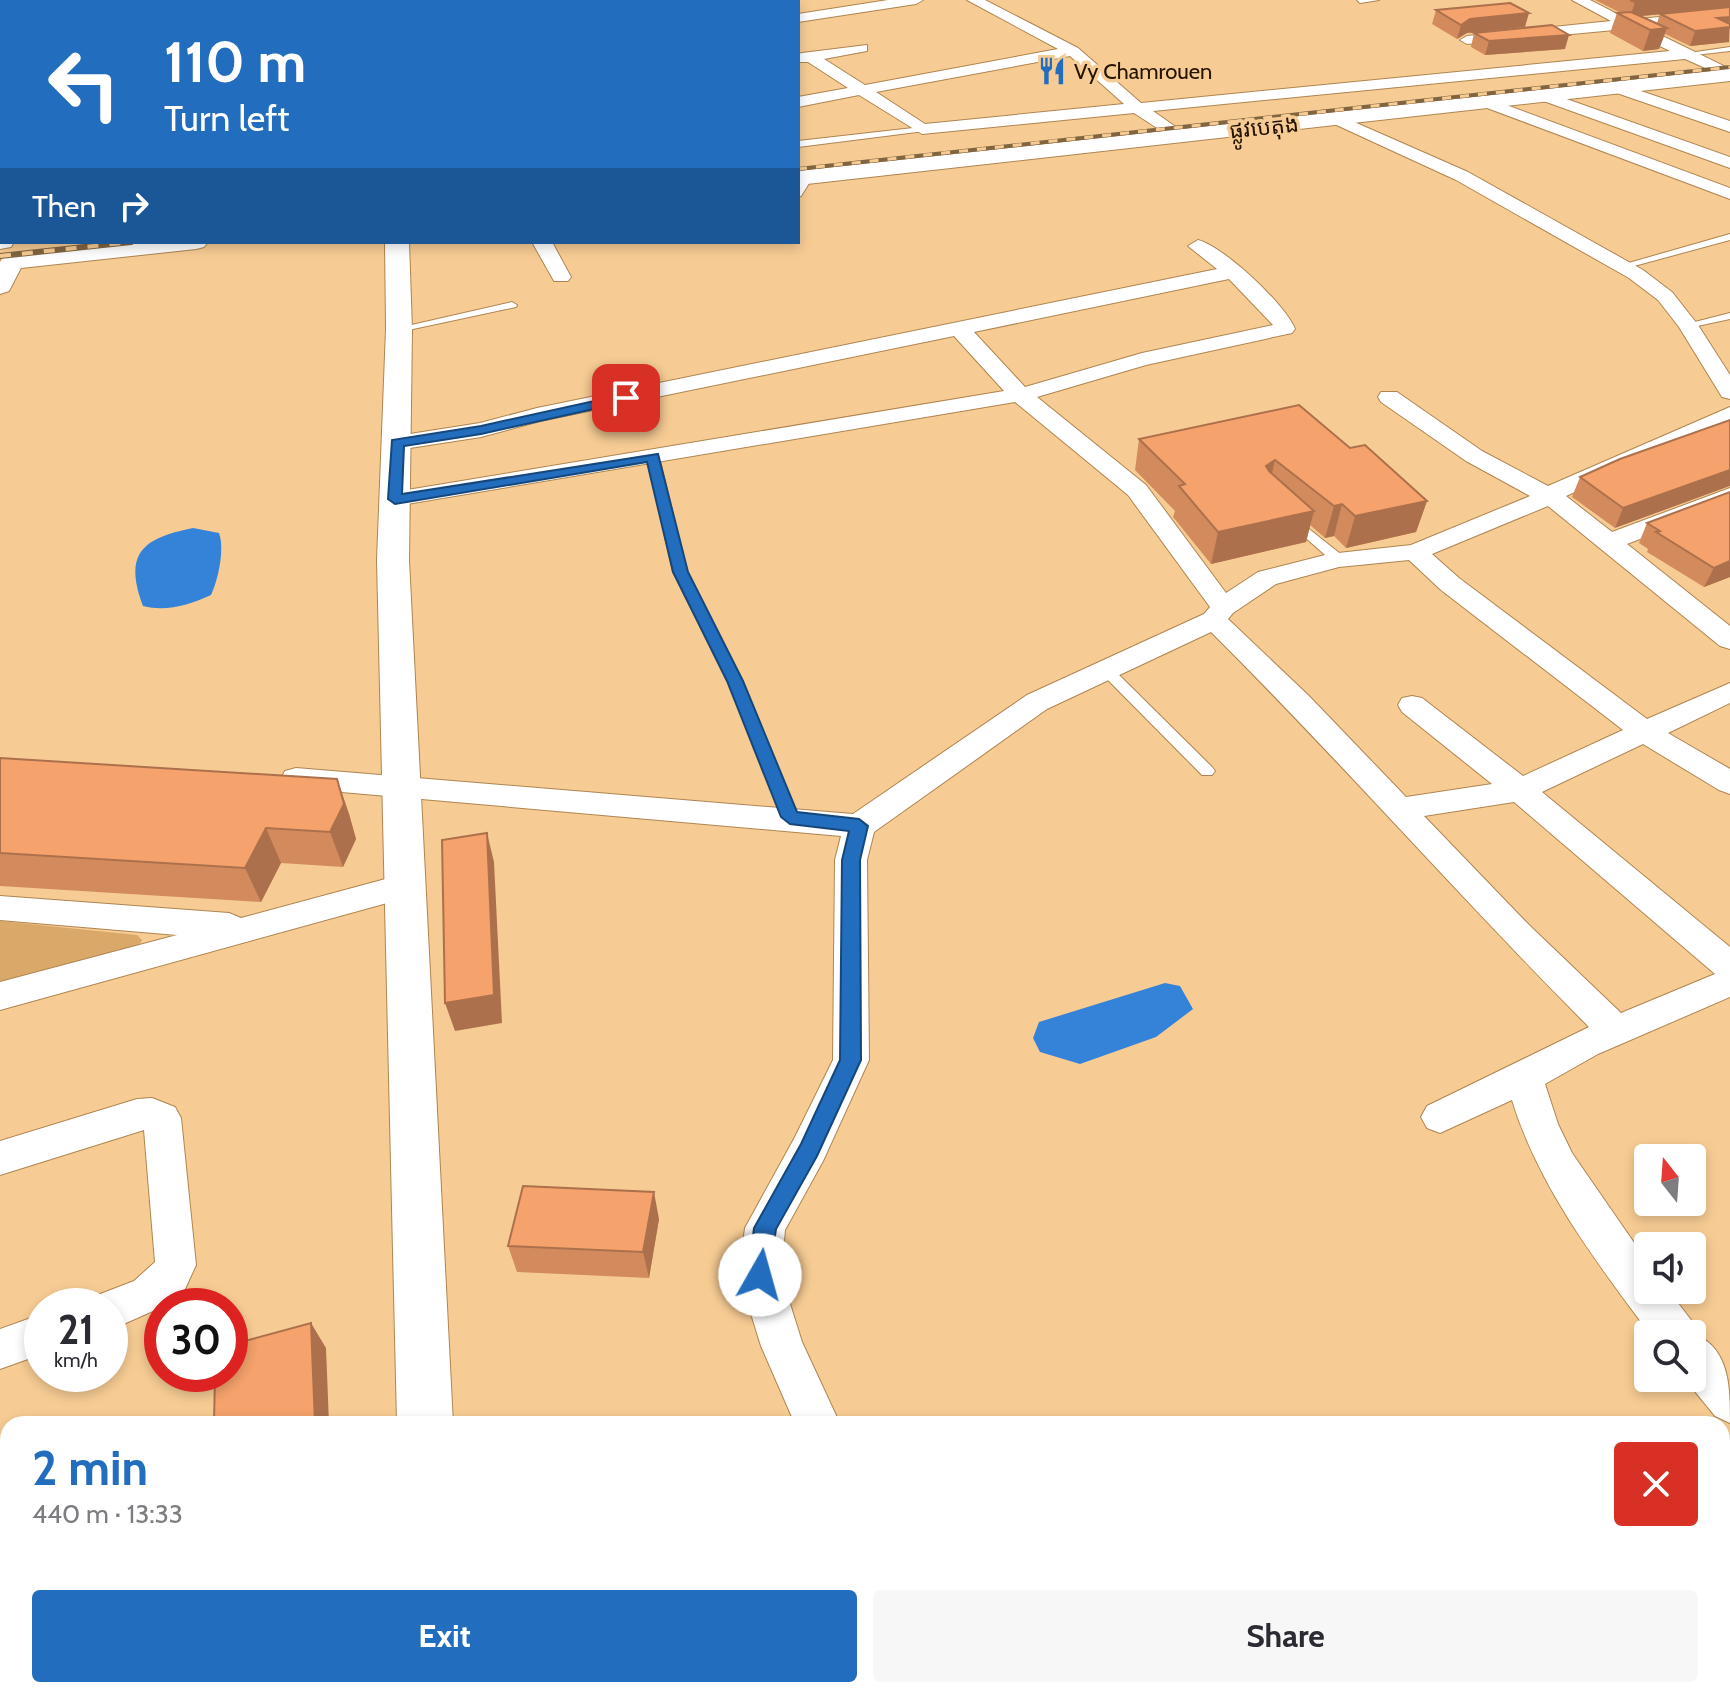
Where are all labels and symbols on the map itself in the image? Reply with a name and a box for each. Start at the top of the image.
restaurant icon: Vy Chamrouen [1037,56,1067,86]
place label: Vy Chamrouen [1074,58,1212,85]
street label: ផ្លូវបេតុង [1228,110,1301,151]
pin [592,364,660,432]
north arrow [1634,1144,1706,1216]
position arrow [718,1233,802,1317]
speed limit sign: 30 [144,1288,248,1392]

